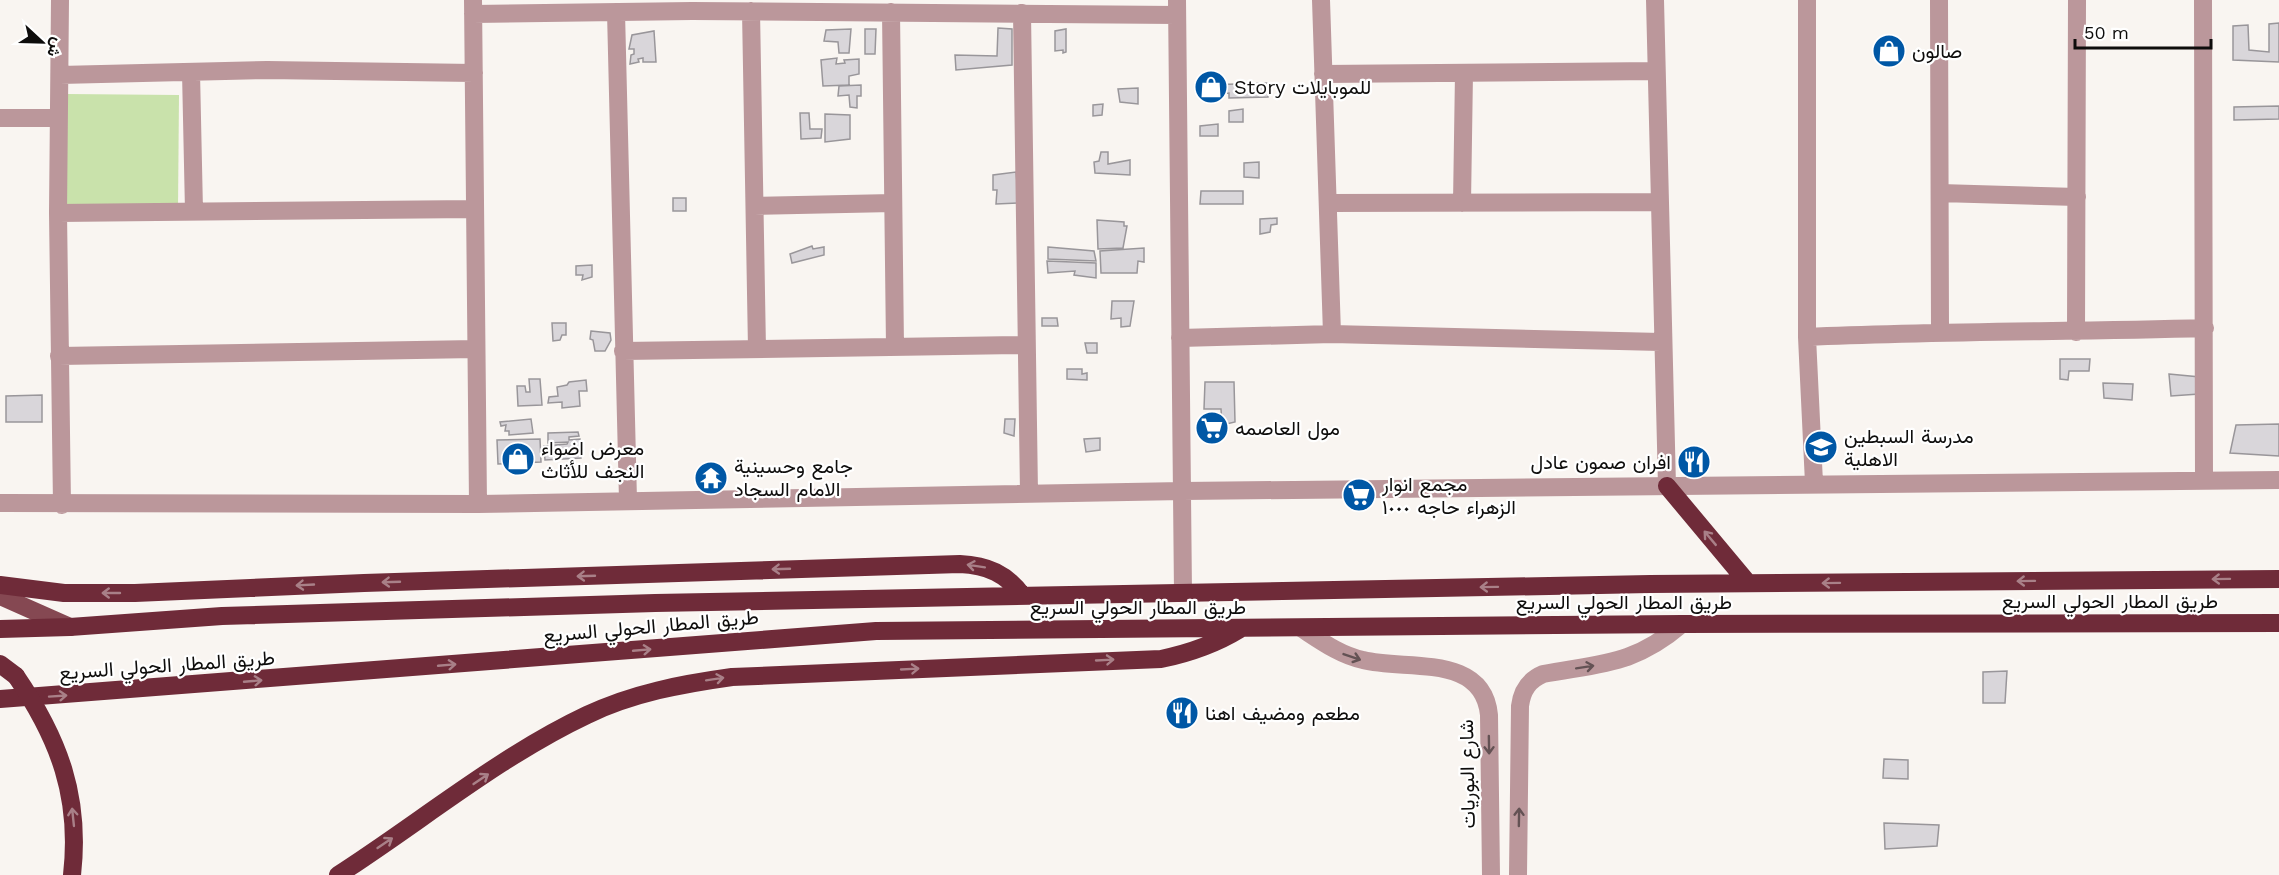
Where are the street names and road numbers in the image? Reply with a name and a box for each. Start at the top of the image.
street label: طريق المطار الحولي السريع [2002,589,2218,618]
street label: طريق المطار الحولي السريع [1516,590,1732,619]
street label: طريق المطار الحولي السريع [1030,595,1246,624]
street label: طريق المطار الحولي السريع [542,605,760,652]
street label: طريق المطار الحولي السريع [58,645,276,690]
street label: شارع البوريات [1454,719,1482,829]

